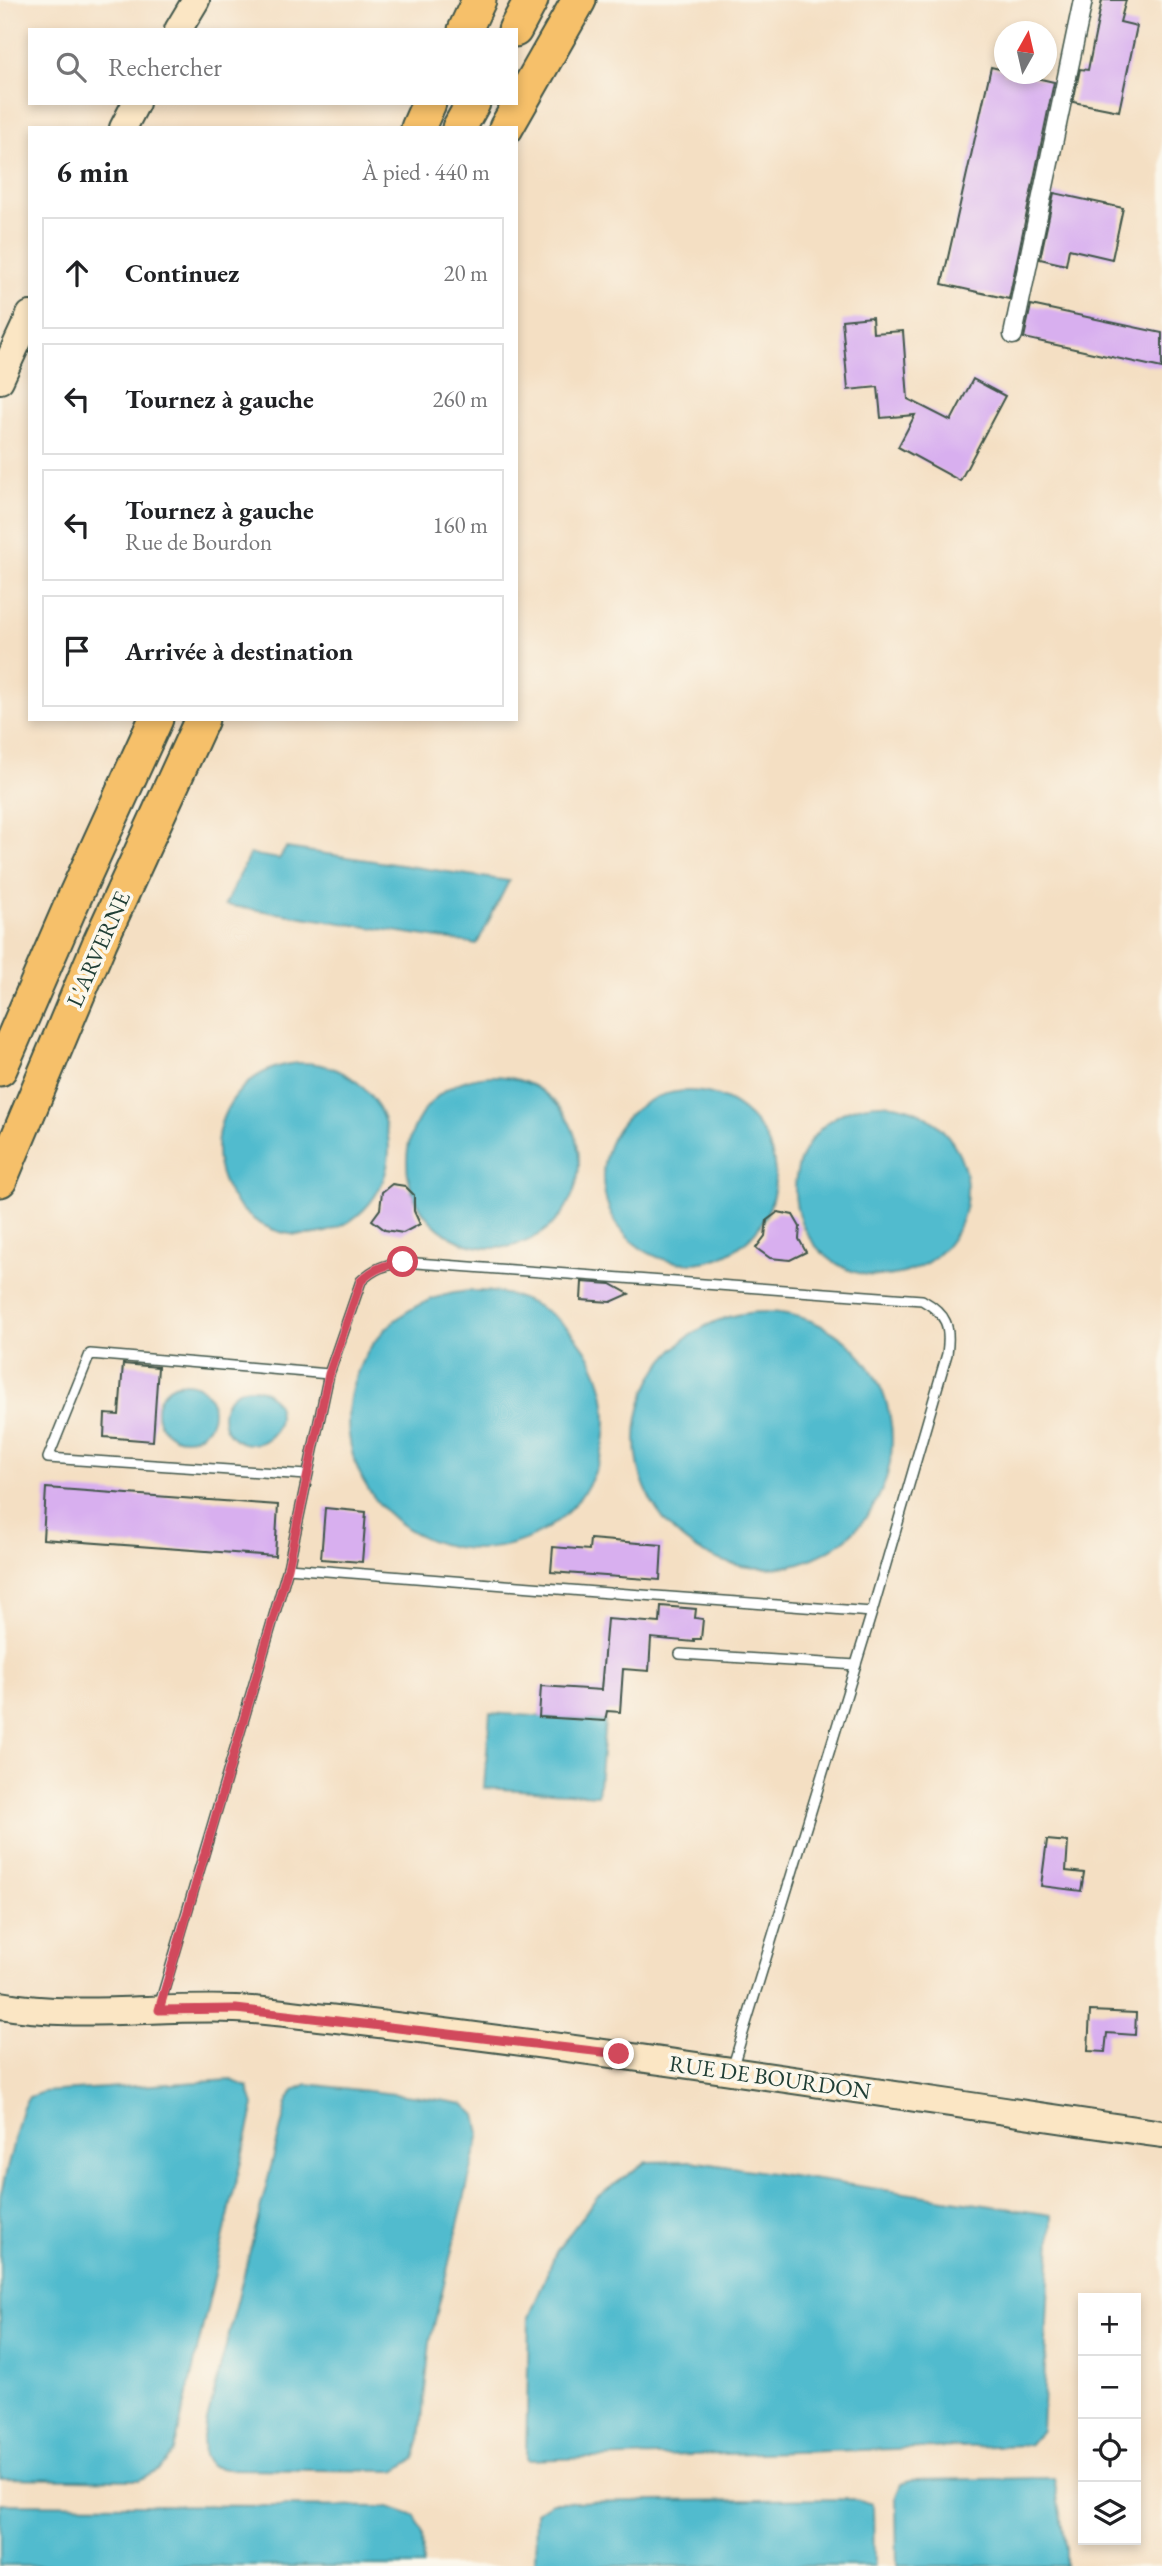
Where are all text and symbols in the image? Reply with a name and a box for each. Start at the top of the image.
north arrow [994,21,1057,84]
search box [28,28,518,105]
icon: search [52,48,90,86]
text: Rechercher [108,50,222,84]
text: 6 min [56,152,129,191]
text: À pied · 440 m [362,157,490,187]
icon: ahead [58,254,96,292]
text: Continuez [125,256,239,290]
text: 20 m [443,258,488,288]
icon: left [58,380,96,418]
text: Tournez à gauche [125,382,314,416]
text: 260 m [432,384,488,414]
text: Tournez à gauche [125,493,314,527]
icon: left [58,506,96,544]
text: 160 m [432,510,488,540]
text: Rue de Bourdon [125,527,272,557]
icon: arrive [58,632,96,670]
text: Arrivée à destination [125,634,353,668]
street label: L'ARVERNE [59,886,137,1012]
route start [387,1246,418,1277]
route end [603,2038,634,2069]
street label: RUE DE BOURDON [667,2048,873,2106]
map controls [1078,2293,1141,2545]
button: + [1078,2293,1141,2356]
button: − [1078,2356,1141,2419]
button: locate [1078,2419,1141,2482]
button: layers [1078,2482,1141,2545]

